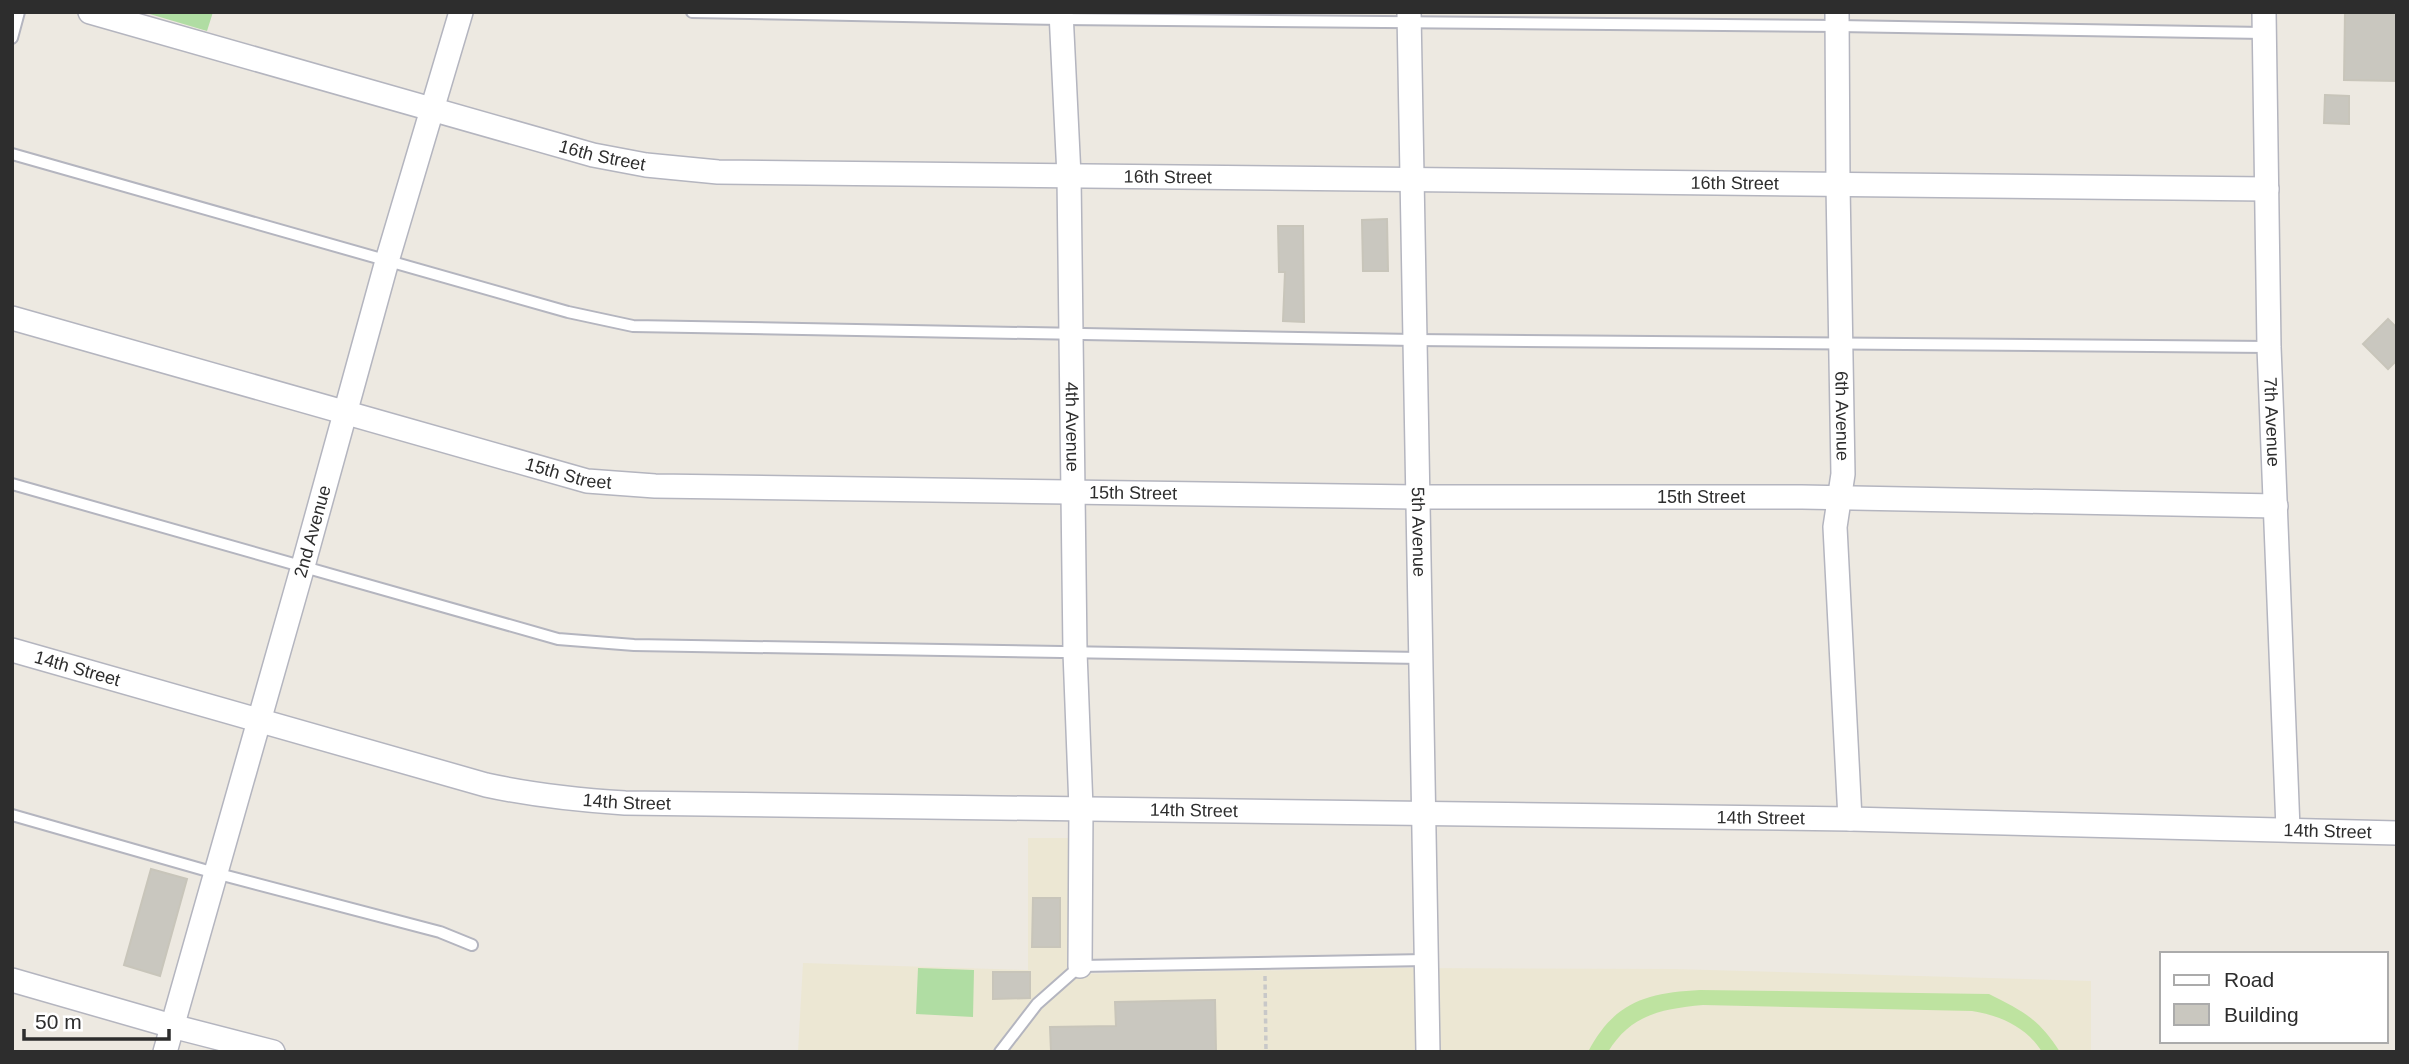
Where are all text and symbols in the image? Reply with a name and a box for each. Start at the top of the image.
street label: 16th Street [557,136,647,175]
street label: 16th Street [1124,166,1212,187]
street label: 16th Street [1691,173,1779,194]
street label: 6th Avenue [1831,371,1853,461]
street label: 7th Avenue [2260,377,2284,467]
street label: 4th Avenue [1062,382,1083,472]
street label: 15th Street [523,454,612,493]
street label: 15th Street [1089,482,1177,504]
street label: 2nd Avenue [290,483,335,580]
street label: 5th Avenue [1408,487,1429,577]
street label: 15th Street [1657,487,1745,507]
street label: 14th Street [32,647,123,690]
street label: 14th Street [582,790,671,814]
street label: 14th Street [1150,800,1238,821]
street label: 14th Street [1717,807,1805,828]
street label: 14th Street [2283,820,2372,842]
legend [2160,952,2388,1043]
text: Road [2224,968,2274,991]
scale bar [24,998,170,1042]
text: Building [2224,1003,2299,1026]
text: 50 m [35,1010,82,1033]

